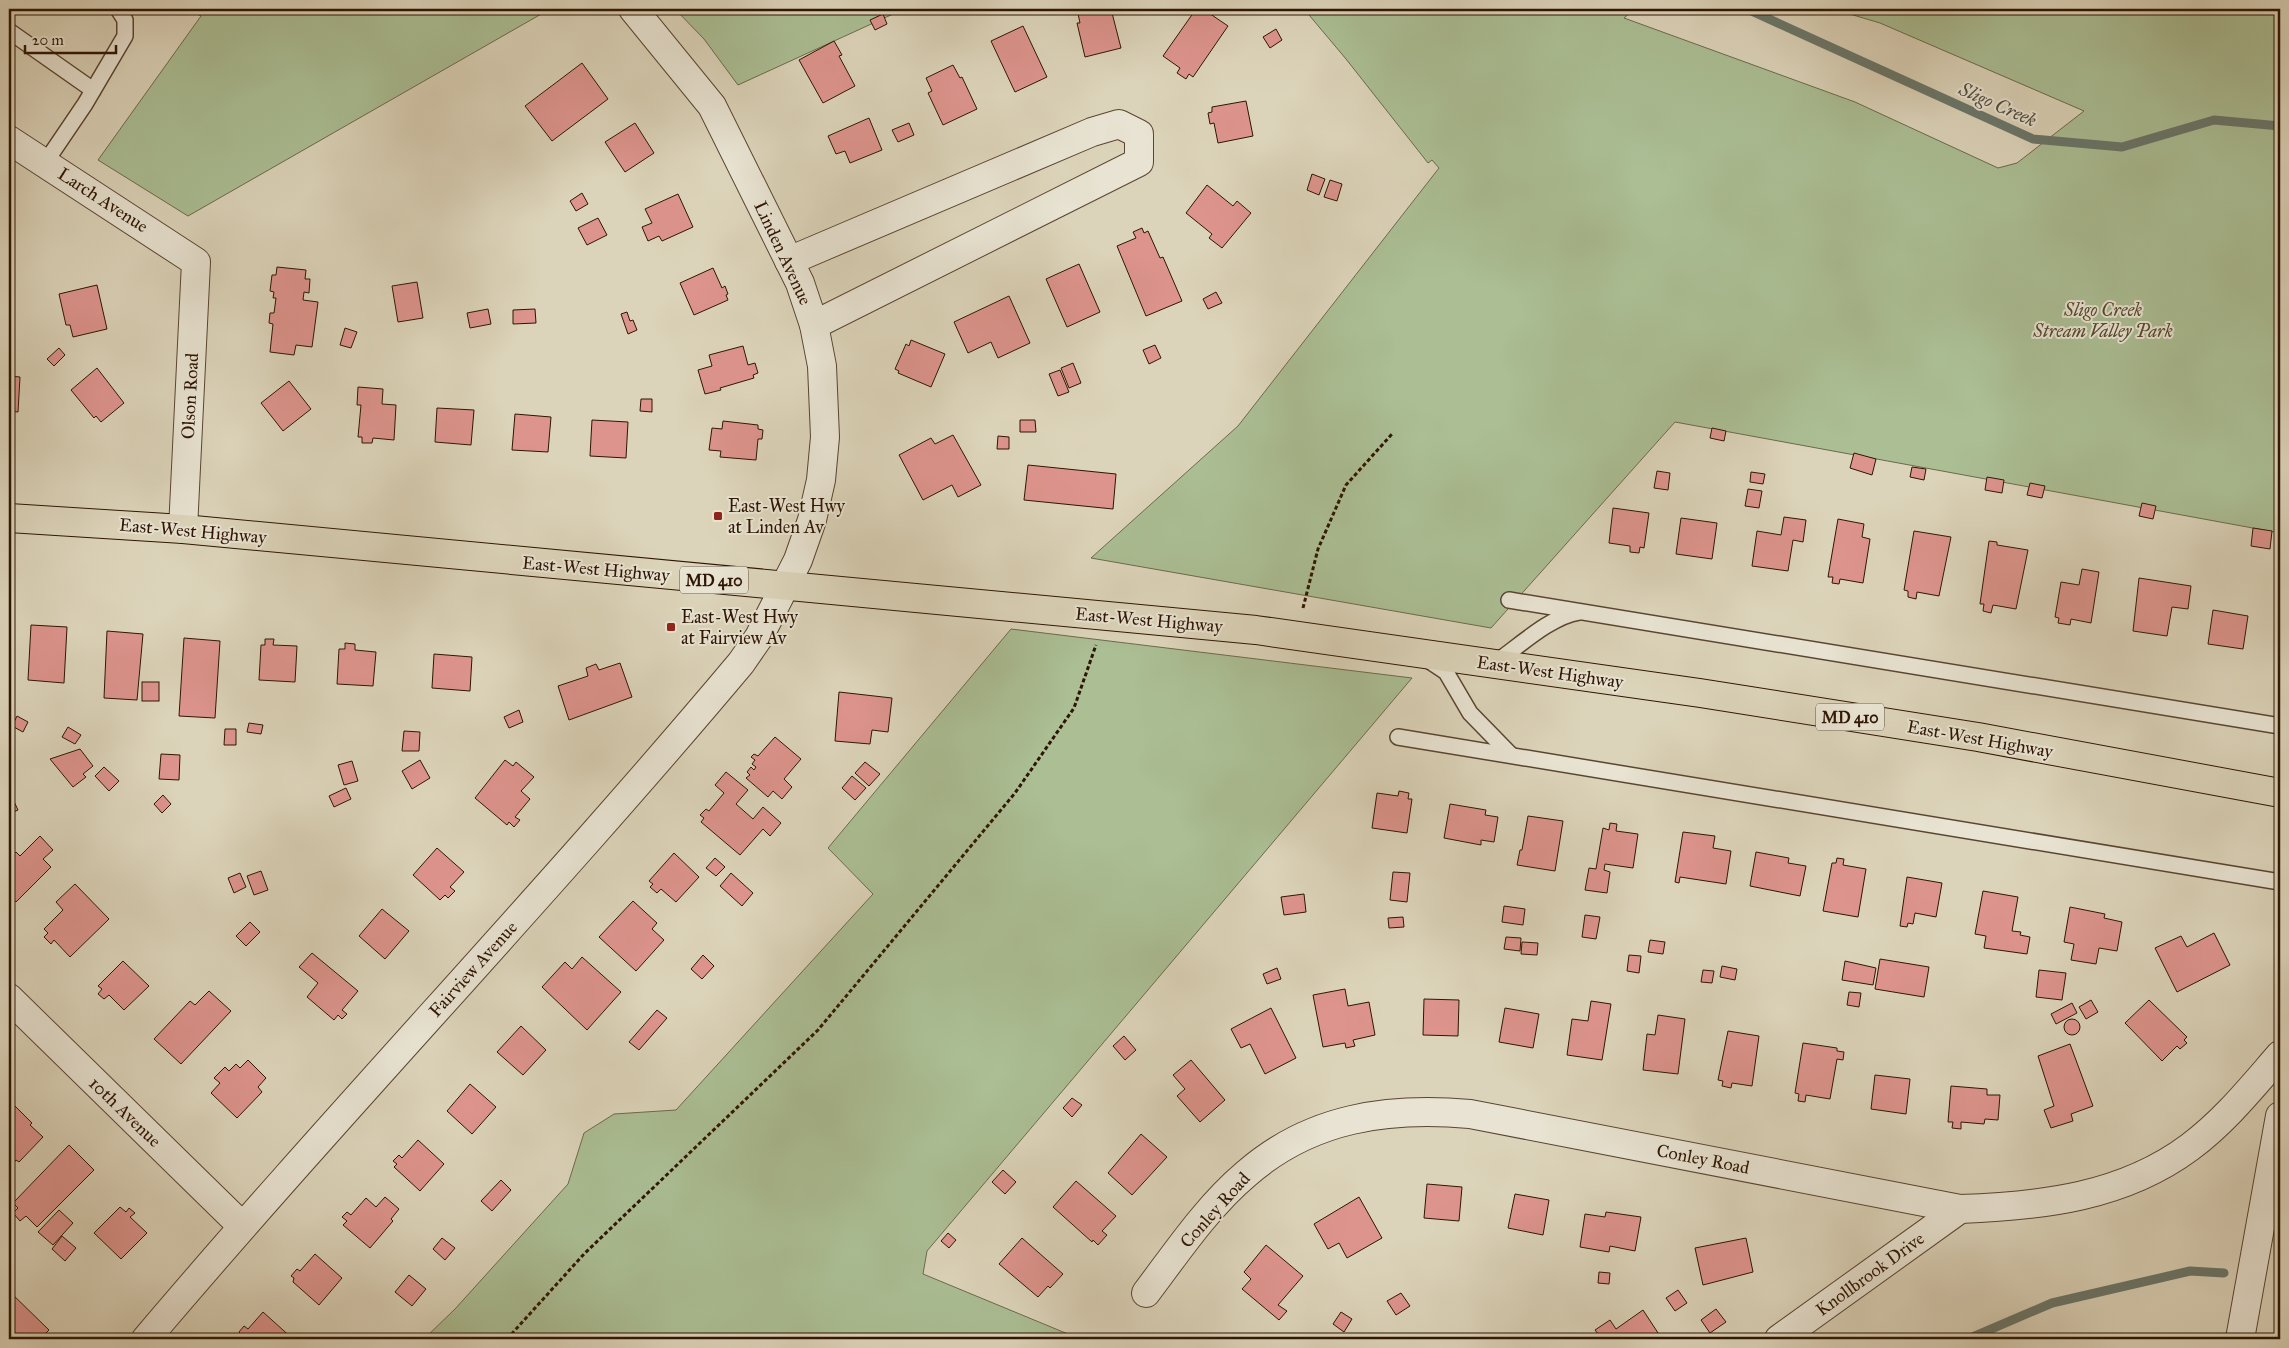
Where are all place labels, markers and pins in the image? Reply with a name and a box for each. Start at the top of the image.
place label: East-West Hwy at Linden Av [728,495,845,538]
marker: East-West Hwy at Linden Av [712,510,724,522]
place label: East-West Hwy at Fairview Av [681,606,798,649]
marker: East-West Hwy at Fairview Av [665,621,677,633]

